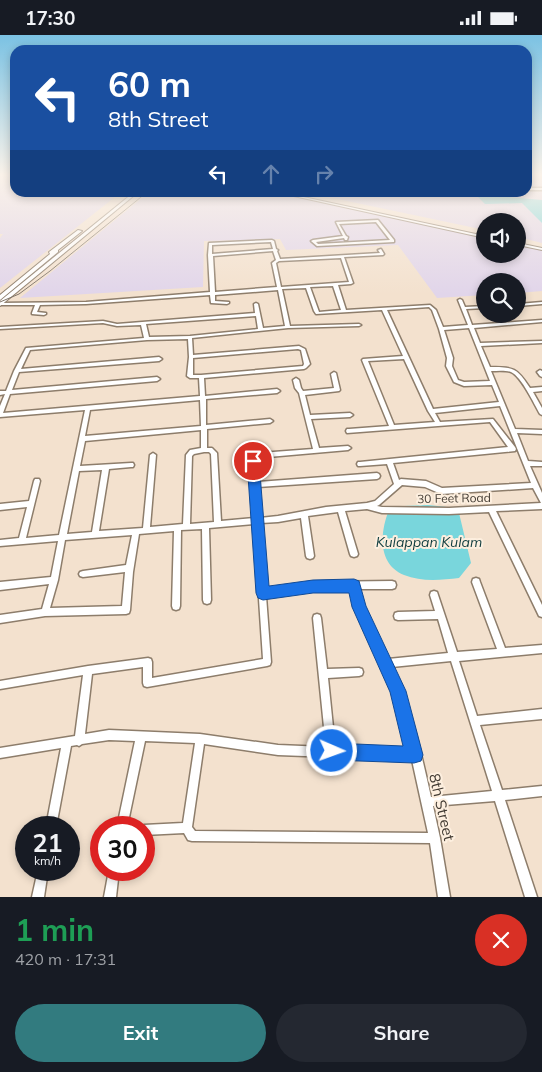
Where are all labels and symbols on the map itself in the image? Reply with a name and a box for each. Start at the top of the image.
pin [232,440,274,482]
street label: 30 Feet Road [417,490,491,506]
water label: Kulappan Kulam [376,533,482,551]
position arrow [305,724,357,776]
street label: 8th Street [425,772,459,842]
speed limit sign: 30 [90,816,155,881]

